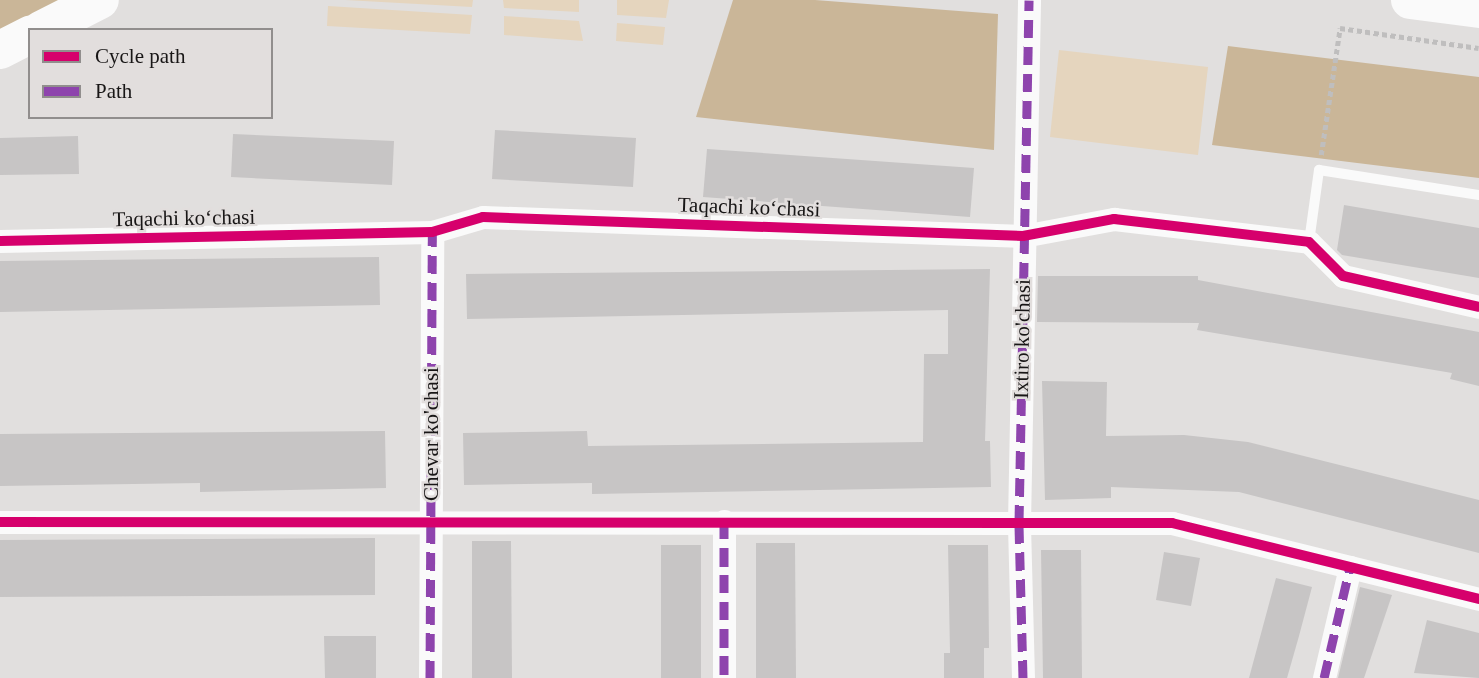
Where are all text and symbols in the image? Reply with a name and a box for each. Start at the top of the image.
legend [28,28,273,119]
text: Cycle path [95,44,185,68]
text: Path [95,79,132,103]
street label: Taqachi koʻchasi [677,192,821,222]
street label: Taqachi koʻchasi [113,204,255,232]
street label: Ixtiro ko'chasi [1008,279,1036,399]
street label: Chevar ko'chasi [418,367,444,501]

